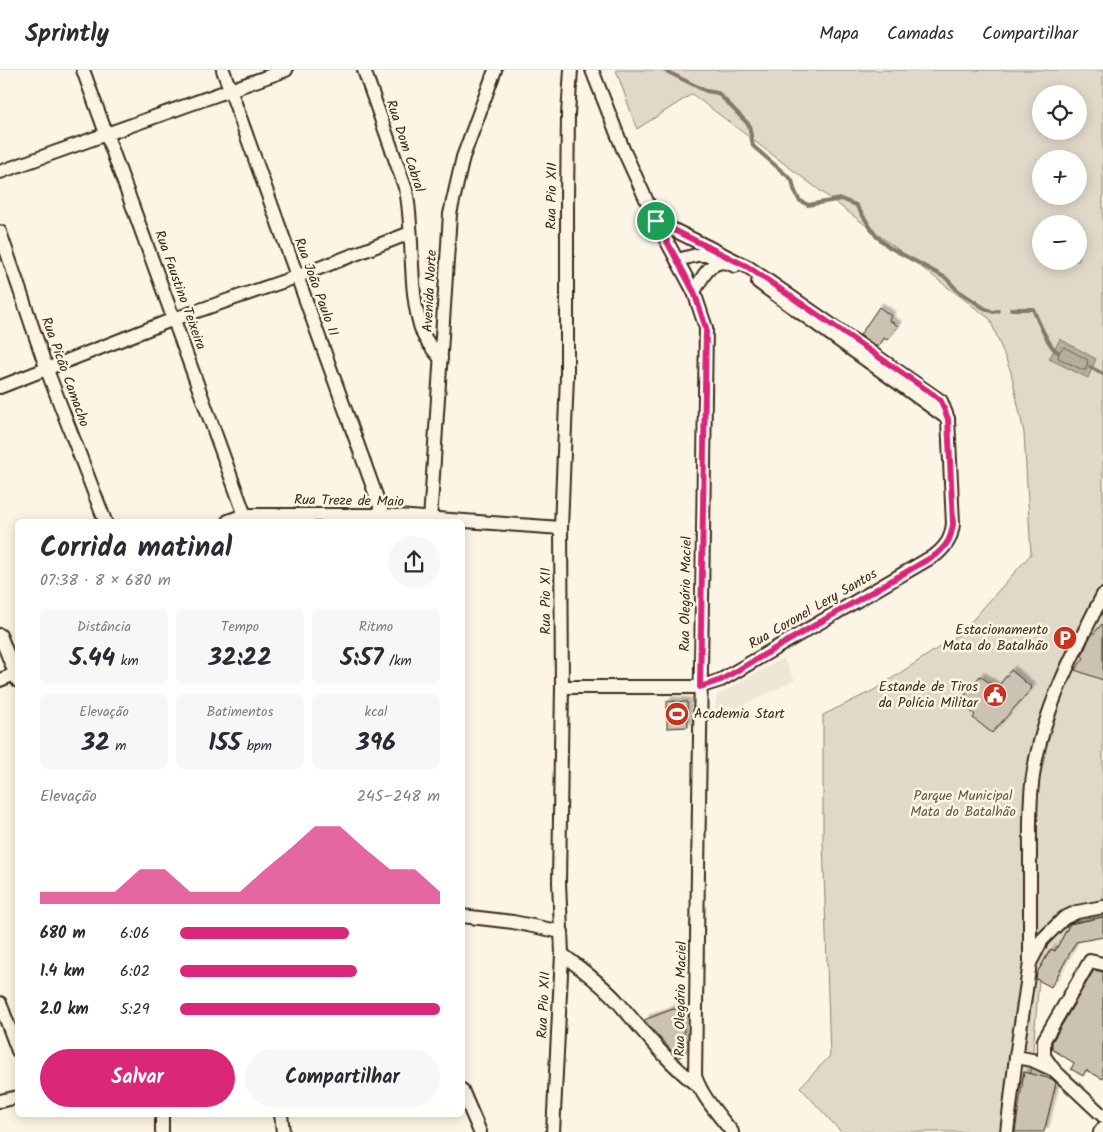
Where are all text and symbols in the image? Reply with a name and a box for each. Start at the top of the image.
text: Sprintly [25,15,109,54]
text: Mapa [819,20,859,49]
text: Camadas [887,20,954,49]
text: Compartilhar [982,20,1078,49]
map controls [1032,85,1087,270]
button: locate [1032,85,1087,140]
street label: Rua Dom Cabral [380,97,430,196]
button: + [1032,150,1087,205]
street label: Rua Pio XII [540,162,564,230]
pin [635,200,677,242]
icon: arrive [642,207,670,235]
button: − [1032,215,1087,270]
street label: Rua Faustino Teixeira [148,227,212,353]
street label: Rua João Paulo II [288,235,344,339]
street label: Avenida Norte [417,248,443,333]
street label: Rua Picão Camacho [35,314,95,430]
street label: Rua Treze de Maio [294,489,404,513]
text: Corrida matinal [40,526,232,571]
button: share [388,536,440,588]
street label: Rua Olegário Maciel [674,536,698,652]
street label: Rua Coronel Lery Santos [744,563,882,655]
street label: Rua Pio XII [535,567,557,635]
text: 07:38 · 8 × 680 m [40,568,171,593]
text: Distância [77,616,131,638]
text: Tempo [221,616,259,638]
text: Ritmo [359,616,393,638]
place label: Estacionamento Mata do Batalhão [942,619,1048,657]
parking icon: Estacionamento Mata do Batalhão [1052,625,1078,651]
text: 5.44 [69,638,115,678]
text: 32:22 [208,638,272,678]
text: 5:57 [340,638,383,678]
text: km [115,650,139,672]
text: /km [383,650,412,672]
place label: Estande de Tiros da Polícia Militar [879,676,979,714]
public building icon: Estande de Tiros da Polícia Militar [982,682,1008,708]
text: Elevação [79,701,129,723]
text: Batimentos [207,701,273,723]
text: kcal [365,701,387,723]
sports icon: Academia Start [664,701,690,727]
place label: Academia Start [694,703,785,725]
text: 32 [81,723,110,763]
text: 155 [208,723,241,763]
text: 396 [356,723,396,763]
text: m [110,735,127,757]
text: bpm [241,735,272,757]
text: Elevação [40,784,97,809]
text: 245–248 m [357,784,440,809]
park label: Parque Municipal Mata do Batalhão [910,785,1016,823]
text: 680 m [40,921,86,946]
text: 6:06 [120,921,150,946]
street label: Rua Olegário Maciel [669,941,693,1057]
text: 1.4 km [40,959,85,984]
text: 6:02 [120,959,150,984]
street label: Rua Pio XII [531,971,557,1039]
text: 2.0 km [40,997,88,1022]
text: 5:29 [120,997,150,1022]
button: Salvar [40,1049,235,1107]
button: Compartilhar [245,1049,440,1107]

